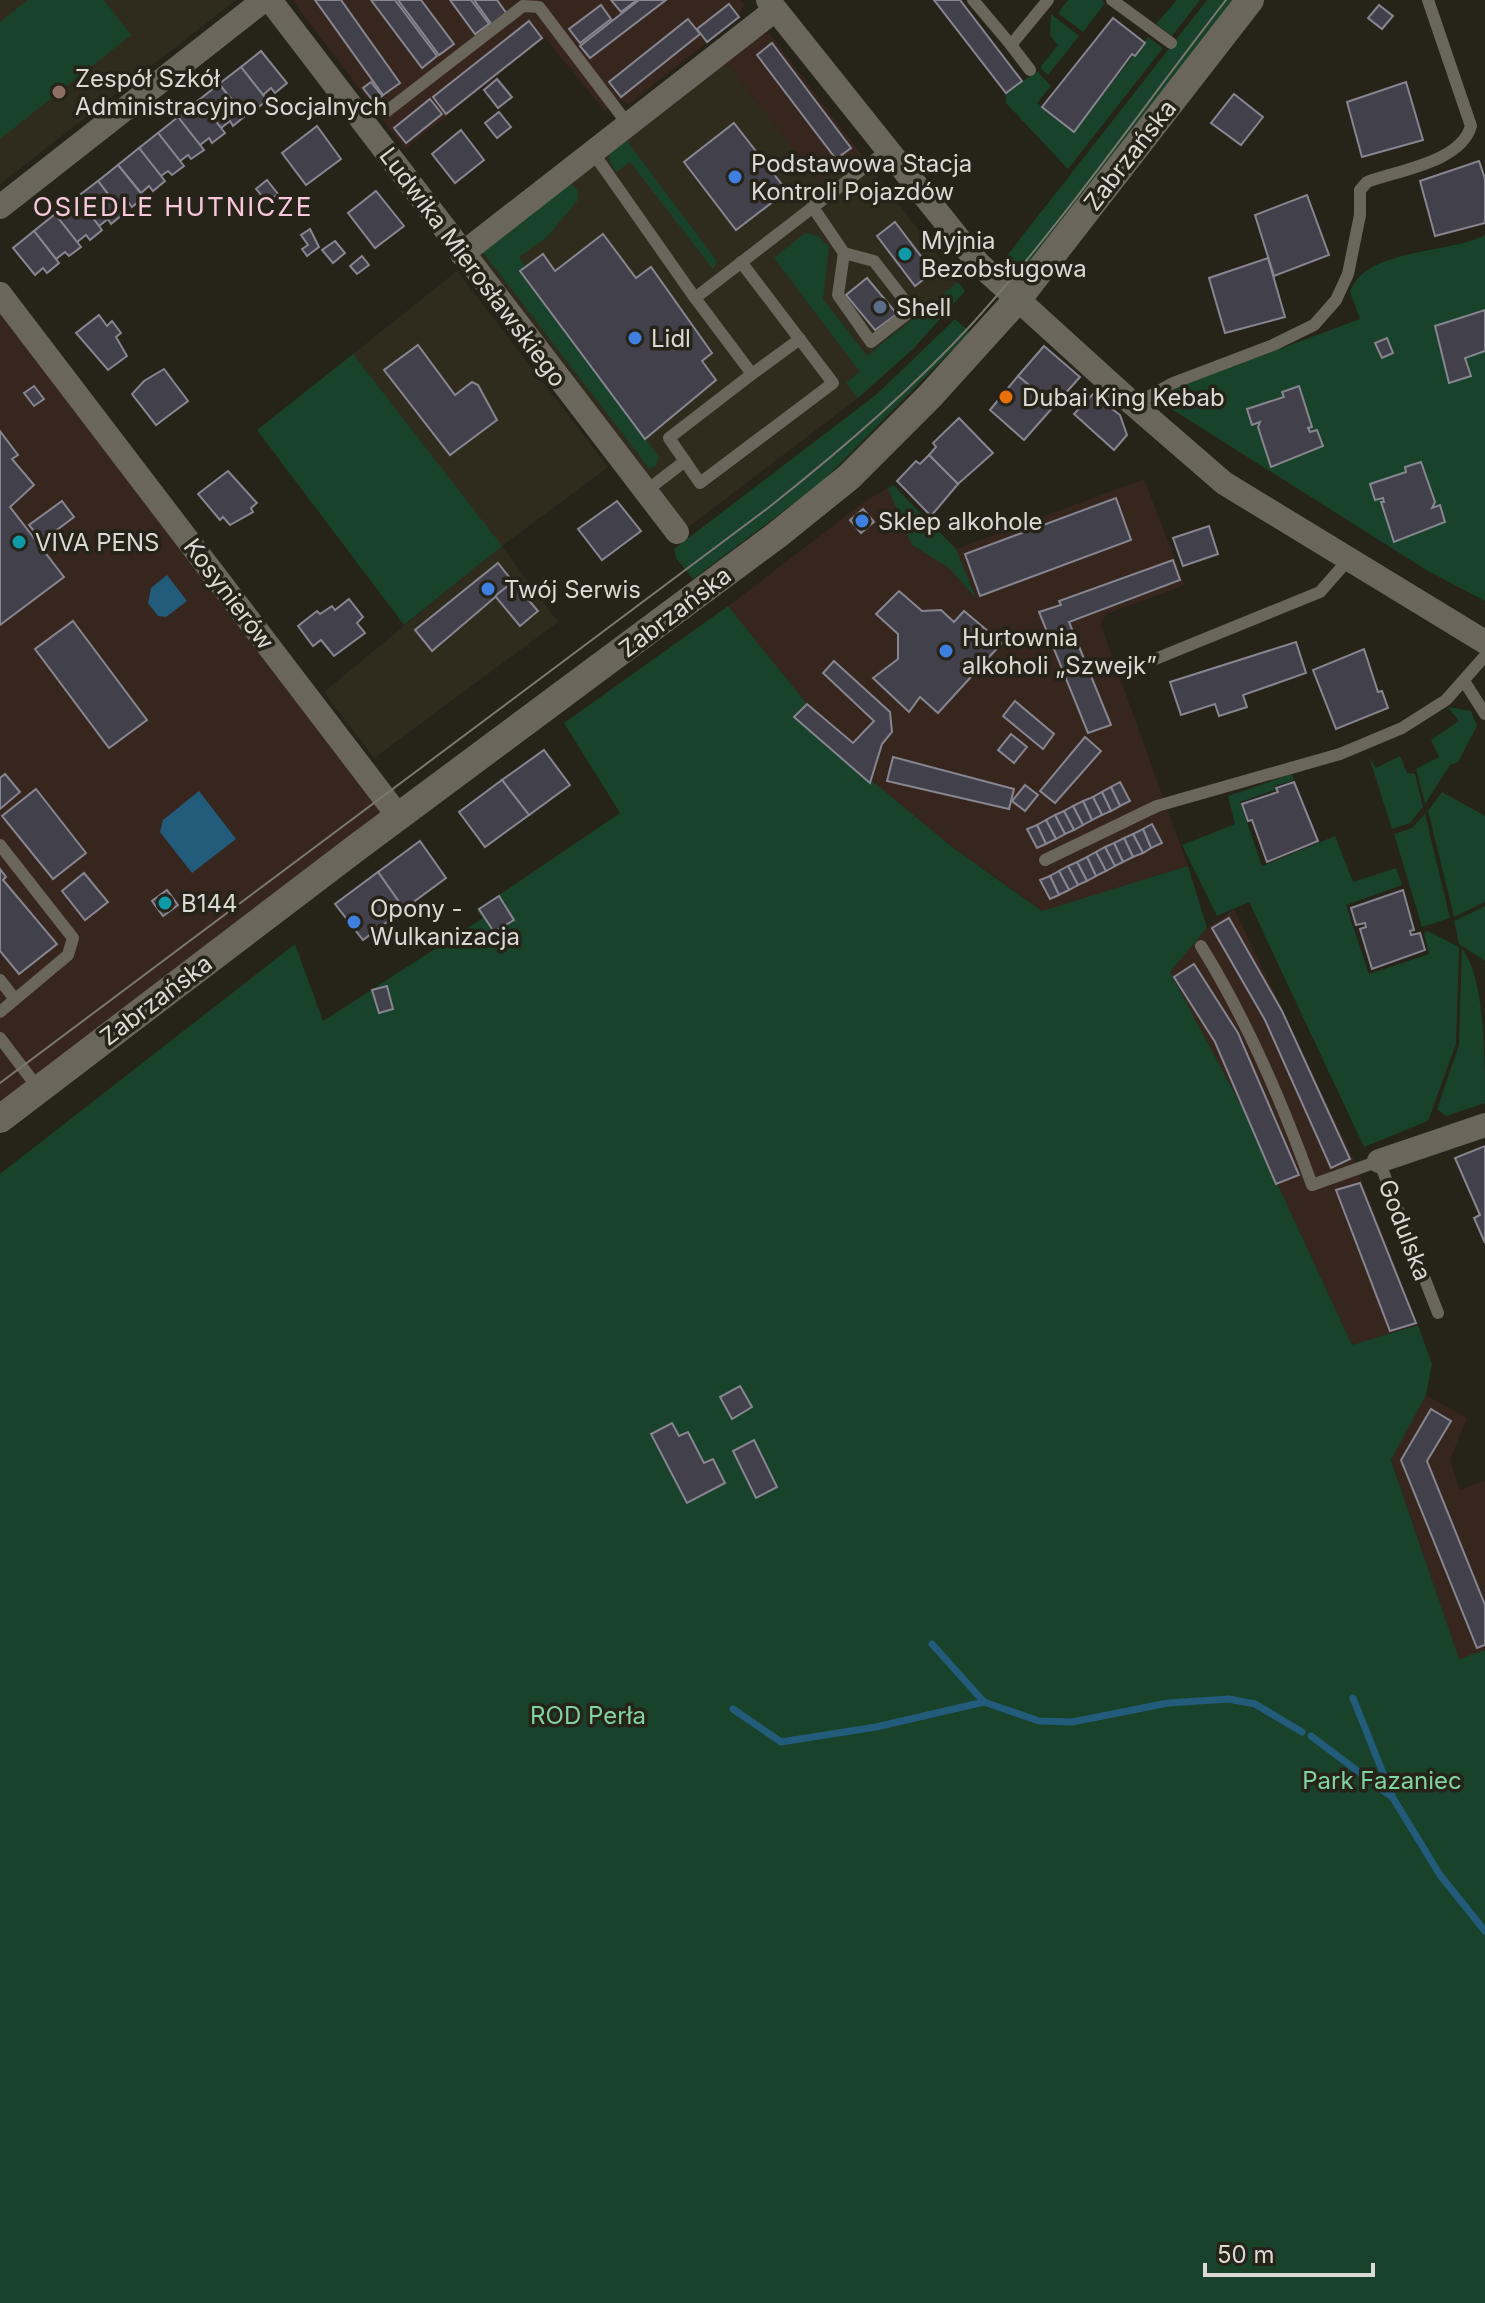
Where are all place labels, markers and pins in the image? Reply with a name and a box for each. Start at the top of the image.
place label: Zespół Szkół Administracyjno Socjalnych [75,64,387,121]
marker: Zespół Szkół Administracyjno Socjalnych [50,83,68,101]
place label: Podstawowa Stacja Kontroli Pojazdów [751,149,972,206]
marker: Podstawowa Stacja Kontroli Pojazdów [726,168,744,186]
place label: Myjnia Bezobsługowa [921,226,1087,283]
marker: Myjnia Bezobsługowa [896,245,914,263]
place label: Shell [896,293,951,322]
marker: Shell [871,298,889,316]
place label: Lidl [651,324,691,353]
marker: Lidl [626,329,644,347]
place label: Dubai King Kebab [1022,383,1225,412]
marker: Dubai King Kebab [997,388,1015,406]
place label: Sklep alkohole [878,507,1043,536]
marker: Sklep alkohole [853,512,871,530]
place label: VIVA PENS [35,528,159,557]
marker: VIVA PENS [10,533,28,551]
place label: Twój Serwis [504,575,641,604]
marker: Twój Serwis [479,580,497,598]
place label: Hurtownia alkoholi „Szwejk” [962,623,1157,680]
marker: Hurtownia alkoholi „Szwejk” [937,642,955,660]
place label: B144 [181,889,237,918]
marker: B144 [156,894,174,912]
place label: Opony - Wulkanizacja [370,894,520,951]
marker: Opony - Wulkanizacja [345,913,363,931]

